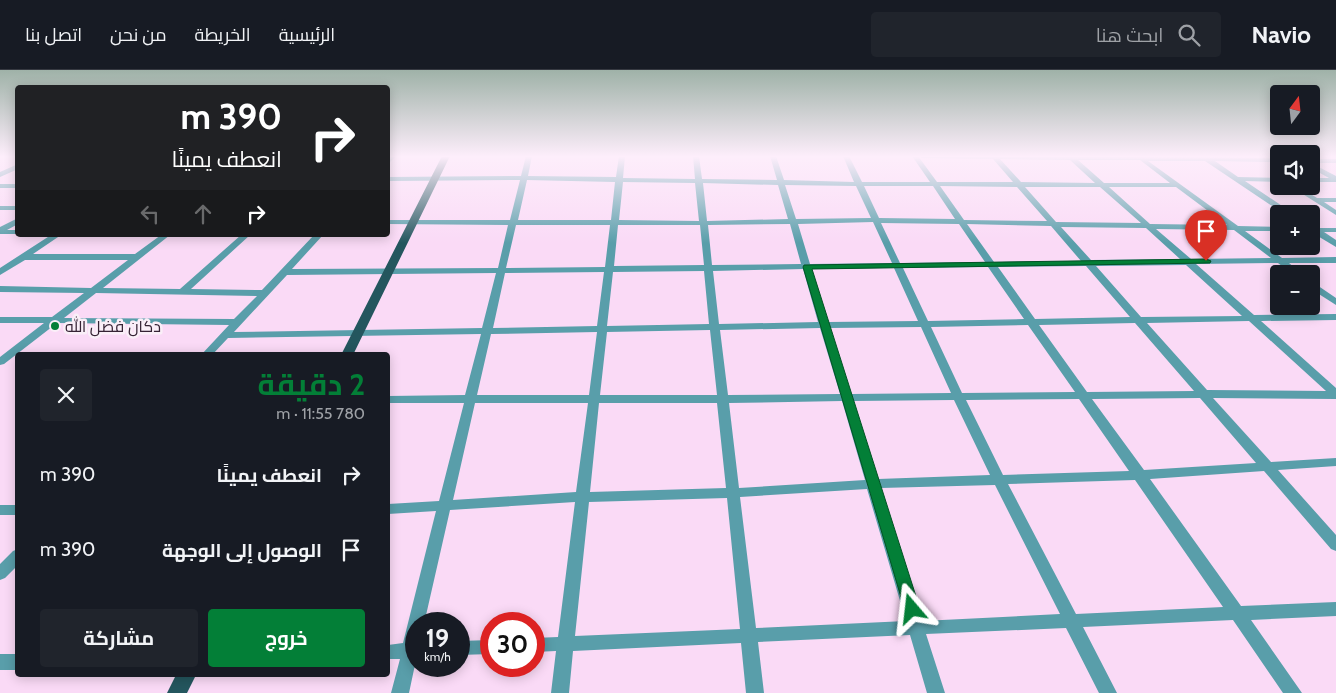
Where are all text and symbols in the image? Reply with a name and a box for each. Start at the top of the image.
search box [871,12,1221,57]
text: Navio [1251,20,1311,49]
icon: search [1175,21,1203,49]
text: اتصل بنا [25,24,82,46]
text: من نحن [110,24,166,46]
text: الخريطة [194,24,251,46]
text: الرئيسية [279,24,335,46]
text: ابحث هنا [1096,24,1163,47]
north arrow [1270,85,1320,135]
map controls [1270,85,1320,315]
text: 390 m [180,95,282,138]
icon: right [300,105,365,170]
button: sound [1270,145,1320,195]
text: انعطف يمينًا [171,146,282,173]
icon: left [136,200,164,228]
icon: ahead [189,200,217,228]
icon: right [242,200,270,228]
button: + [1270,205,1320,255]
pin [1185,210,1227,261]
icon: arrive [1192,217,1220,245]
button: − [1270,265,1320,315]
place label: دكان فضل الله [65,316,161,337]
marker: دكان فضل الله [49,320,61,332]
text: 2 دقيقة [258,366,365,403]
button: close [40,369,92,421]
text: 780 m · 11:55 [276,404,365,423]
icon: right [337,461,365,489]
text: 390 m [40,463,95,486]
text: انعطف يمينًا [216,464,322,487]
icon: arrive [337,536,365,564]
text: 390 m [40,538,95,561]
text: الوصول إلى الوجهة [162,539,322,562]
position arrow [885,582,937,634]
button: مشاركة [40,609,198,667]
button: خروج [208,609,365,667]
speed limit sign: 30 [480,612,545,677]
text: 19 [426,623,449,653]
text: km/h [424,649,451,664]

